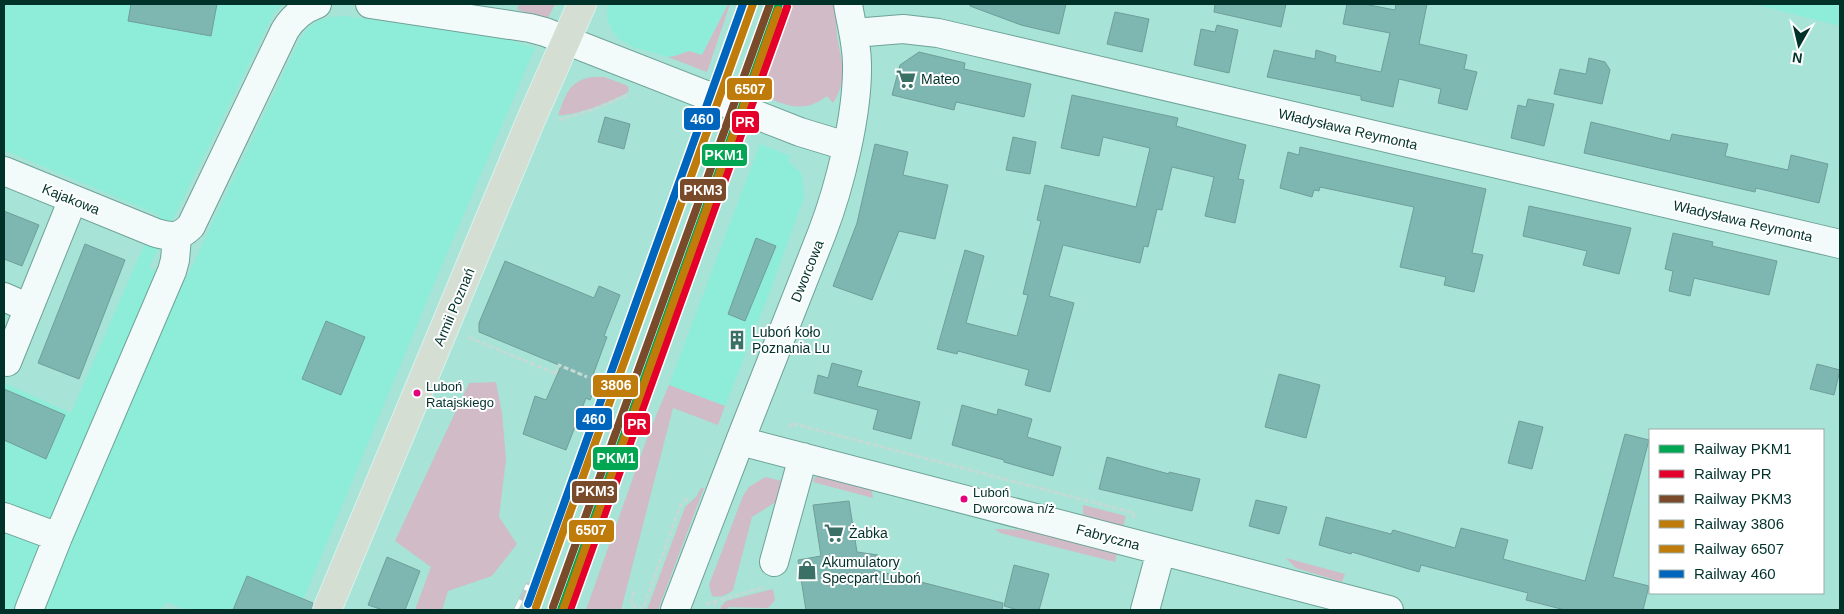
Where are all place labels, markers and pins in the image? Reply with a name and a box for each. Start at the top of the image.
supermarket icon: Mateo [895,68,917,90]
place label: Mateo [921,71,960,87]
place label: Luboń koło Poznania Lu [752,324,830,356]
building icon: Luboń koło Poznania Lu [726,329,748,351]
place label: Luboń Ratajskiego [426,379,494,410]
marker: Luboń Ratajskiego [412,388,422,398]
place label: Luboń Dworcowa n/ż [973,485,1055,516]
marker: Luboń Dworcowa n/ż [959,494,969,504]
supermarket icon: Żabka [823,522,845,544]
place label: Żabka [849,524,888,541]
place label: Akumulatory Specpart Luboń [822,554,921,586]
shop icon: Akumulatory Specpart Luboń [796,559,818,581]

